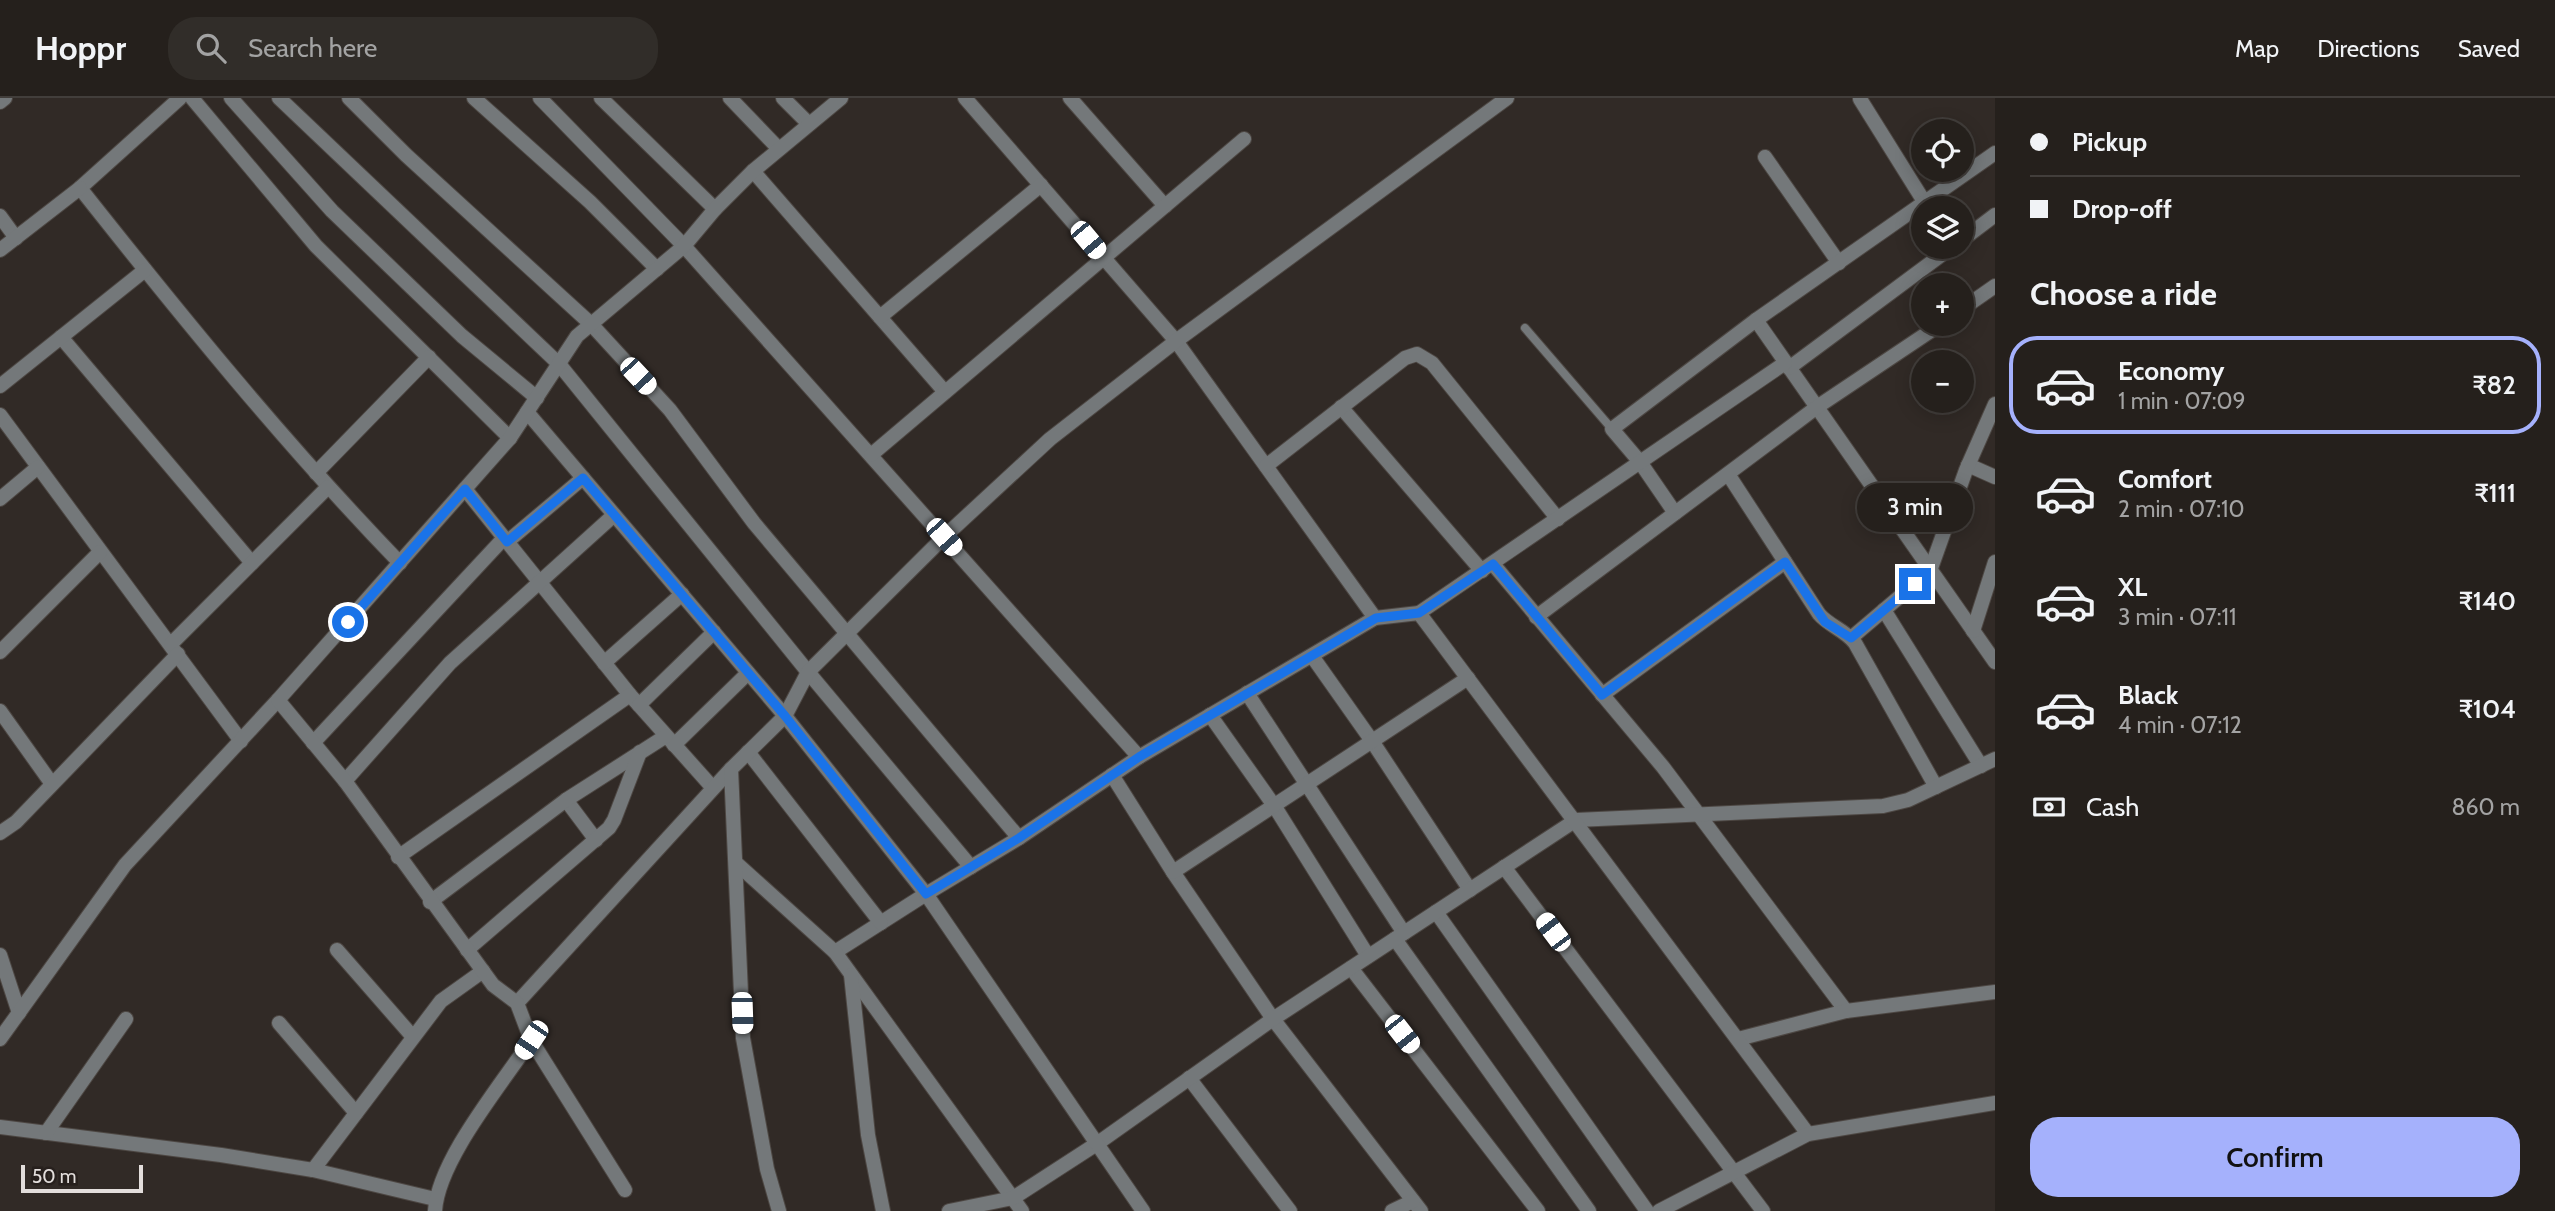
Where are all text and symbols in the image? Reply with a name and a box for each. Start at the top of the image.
search box [168,17,658,80]
text: Hoppr [35,28,126,68]
icon: search [192,29,230,67]
text: Search here [248,32,377,64]
text: Map [2235,34,2279,63]
text: Directions [2317,34,2420,63]
text: Saved [2458,34,2520,63]
map controls [1911,119,1974,413]
button: locate [1911,119,1974,182]
text: Pickup [2072,126,2147,158]
text: Drop-off [2072,193,2172,225]
button: layers [1911,196,1974,259]
car [1067,217,1110,263]
button: + [1911,273,1974,336]
text: Choose a ride [2030,274,2217,313]
button: − [1911,350,1974,413]
car [616,353,661,399]
icon: car [2034,354,2097,417]
text: Economy [2118,355,2224,387]
text: ₹82 [2473,369,2516,401]
text: 1 min · 07:09 [2118,387,2246,415]
icon: car [2034,462,2097,525]
text: Comfort [2118,463,2212,495]
text: ₹111 [2474,477,2516,509]
callout: 3 min [1857,482,1973,532]
text: 3 min [1887,493,1943,521]
text: 2 min · 07:10 [2118,495,2245,523]
car [923,514,966,560]
route end [1899,568,1931,600]
icon: car [2034,570,2097,633]
text: XL [2118,571,2147,603]
text: ₹140 [2459,585,2516,617]
text: 3 min · 07:11 [2118,603,2237,631]
route start [332,606,364,638]
icon: car [2034,678,2097,741]
text: Black [2118,679,2178,711]
text: ₹104 [2459,693,2516,725]
text: 4 min · 07:12 [2118,711,2242,739]
icon: cash [2030,788,2068,826]
text: Cash [2086,791,2139,823]
text: 860 m [2452,793,2520,821]
car [1532,909,1575,955]
car [731,992,754,1034]
car [1381,1011,1424,1057]
car [511,1017,552,1063]
button: Confirm [2030,1117,2520,1197]
scale bar [21,1162,144,1194]
text: 50 m [32,1165,76,1188]

